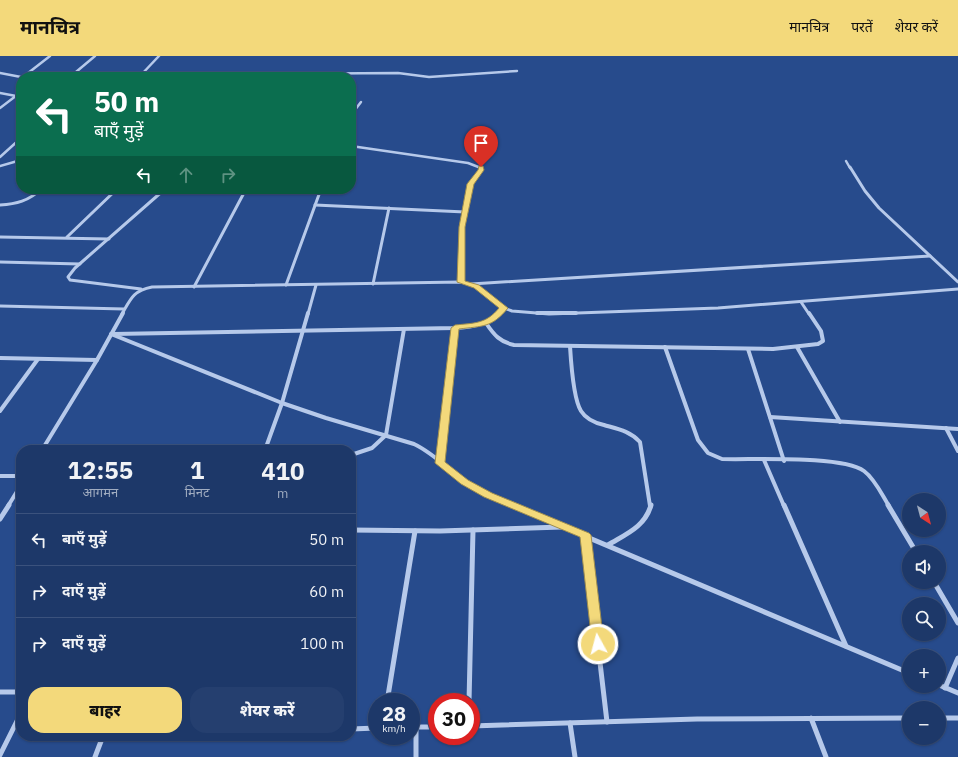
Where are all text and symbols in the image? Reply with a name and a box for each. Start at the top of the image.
text: मानचित्र [20,15,80,39]
text: मानचित्र [789,18,829,36]
text: परतें [851,18,873,36]
text: शेयर करें [895,18,938,36]
text: 50 m [94,83,159,120]
icon: left [28,88,80,140]
text: बाएँ मुड़ें [94,119,144,142]
pin [464,126,498,167]
icon: arrive [470,132,492,154]
icon: left [133,164,155,186]
icon: ahead [175,164,197,186]
icon: right [217,164,239,186]
text: 12:55 [68,454,133,486]
text: 1 [190,454,204,486]
text: 410 [261,455,304,487]
text: आगमन [83,484,118,501]
text: मिनट [185,484,210,501]
text: m [277,485,288,502]
north arrow [902,493,946,537]
map controls [902,493,946,745]
icon: left [28,529,50,551]
text: बाएँ मुड़ें [62,529,107,548]
text: 50 m [309,530,344,549]
button: sound [902,545,946,589]
icon: right [28,581,50,603]
text: दाएँ मुड़ें [62,581,106,600]
text: 60 m [309,582,344,601]
button: search [902,597,946,641]
position arrow [577,623,619,665]
icon: right [28,633,50,655]
text: दाएँ मुड़ें [62,633,106,652]
text: 100 m [300,634,344,653]
button: + [902,649,946,693]
button: बाहर [28,687,182,733]
button: शेयर करें [190,687,344,733]
speed limit sign: 30 [428,693,480,745]
text: 28 [382,700,406,727]
button: − [902,701,946,745]
text: km/h [382,722,406,735]

